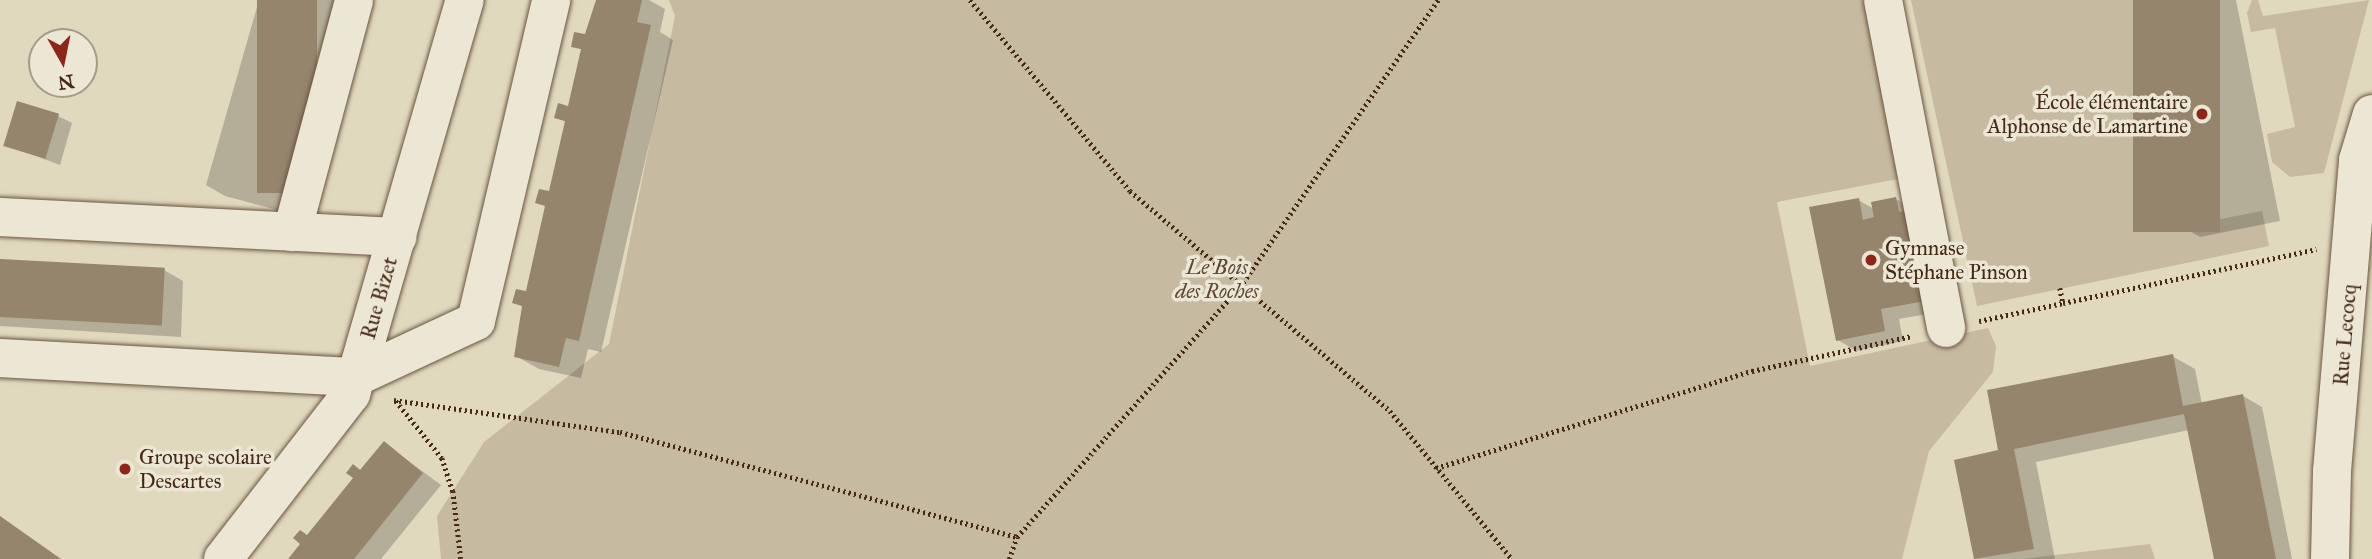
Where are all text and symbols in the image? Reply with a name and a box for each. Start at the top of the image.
north arrow [28,28,98,98]
text: N [56,70,76,95]
place label: École élémentaire Alphonse de Lamartine [1987,89,2188,139]
marker: École élémentaire Alphonse de Lamartine [2194,106,2210,122]
place label: Gymnase Stéphane Pinson [1885,235,2028,285]
marker: Gymnase Stéphane Pinson [1863,252,1879,268]
street label: Rue Bizet [355,254,403,342]
park label: Le Bois des Roches [1175,254,1259,304]
street label: Rue Lecocq [2328,283,2362,387]
place label: Groupe scolaire Descartes [139,444,272,494]
marker: Groupe scolaire Descartes [117,461,133,477]

